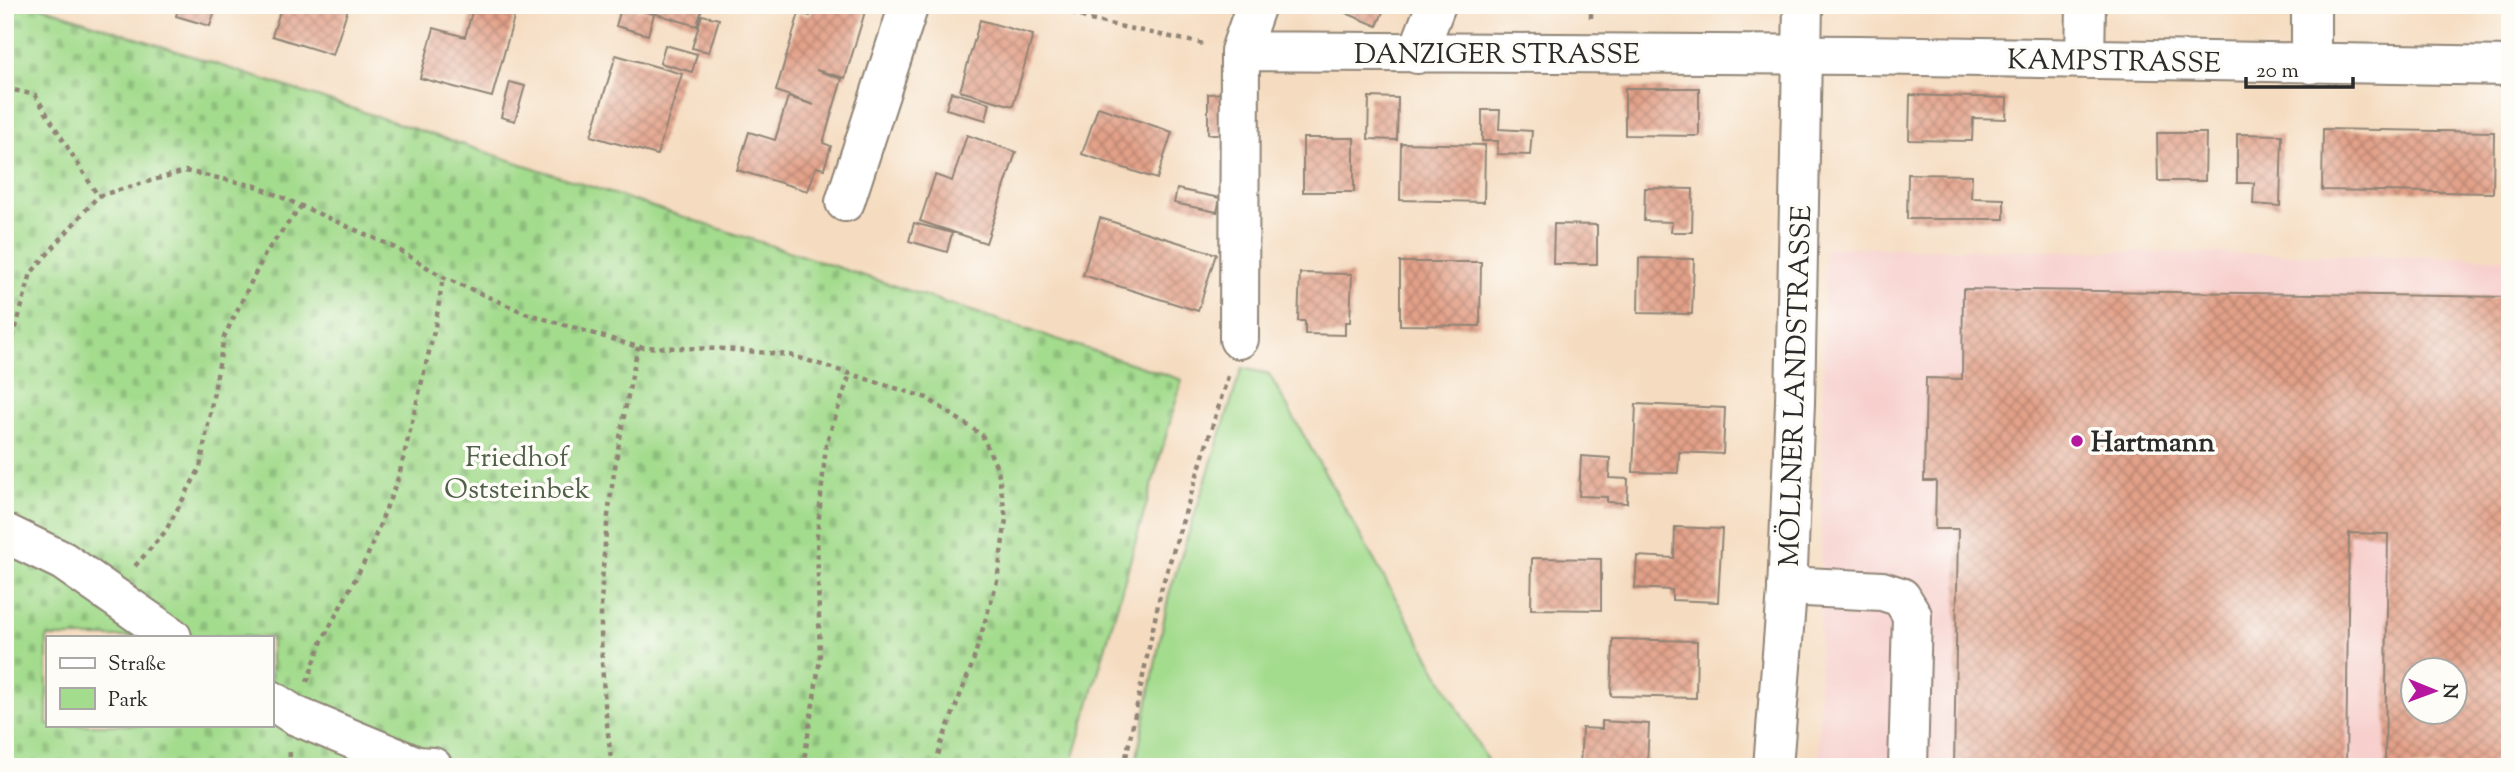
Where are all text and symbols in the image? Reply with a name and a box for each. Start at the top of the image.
street label: DANZIGER STRASSE [1354,36,1640,76]
street label: KAMPSTRASSE [2007,41,2221,85]
scale bar [2246,46,2352,90]
text: 20 m [2256,57,2299,87]
street label: MÖLLNER LANDSTRASSE [1771,205,1823,567]
place label: Hartmann [2091,424,2215,464]
marker: Hartmann [2069,433,2085,449]
park label: Friedhof Oststeinbek [444,439,590,511]
legend [46,636,273,726]
text: Straße [108,650,166,680]
north arrow [2400,656,2470,726]
text: N [2435,683,2462,699]
text: Park [108,686,149,716]

